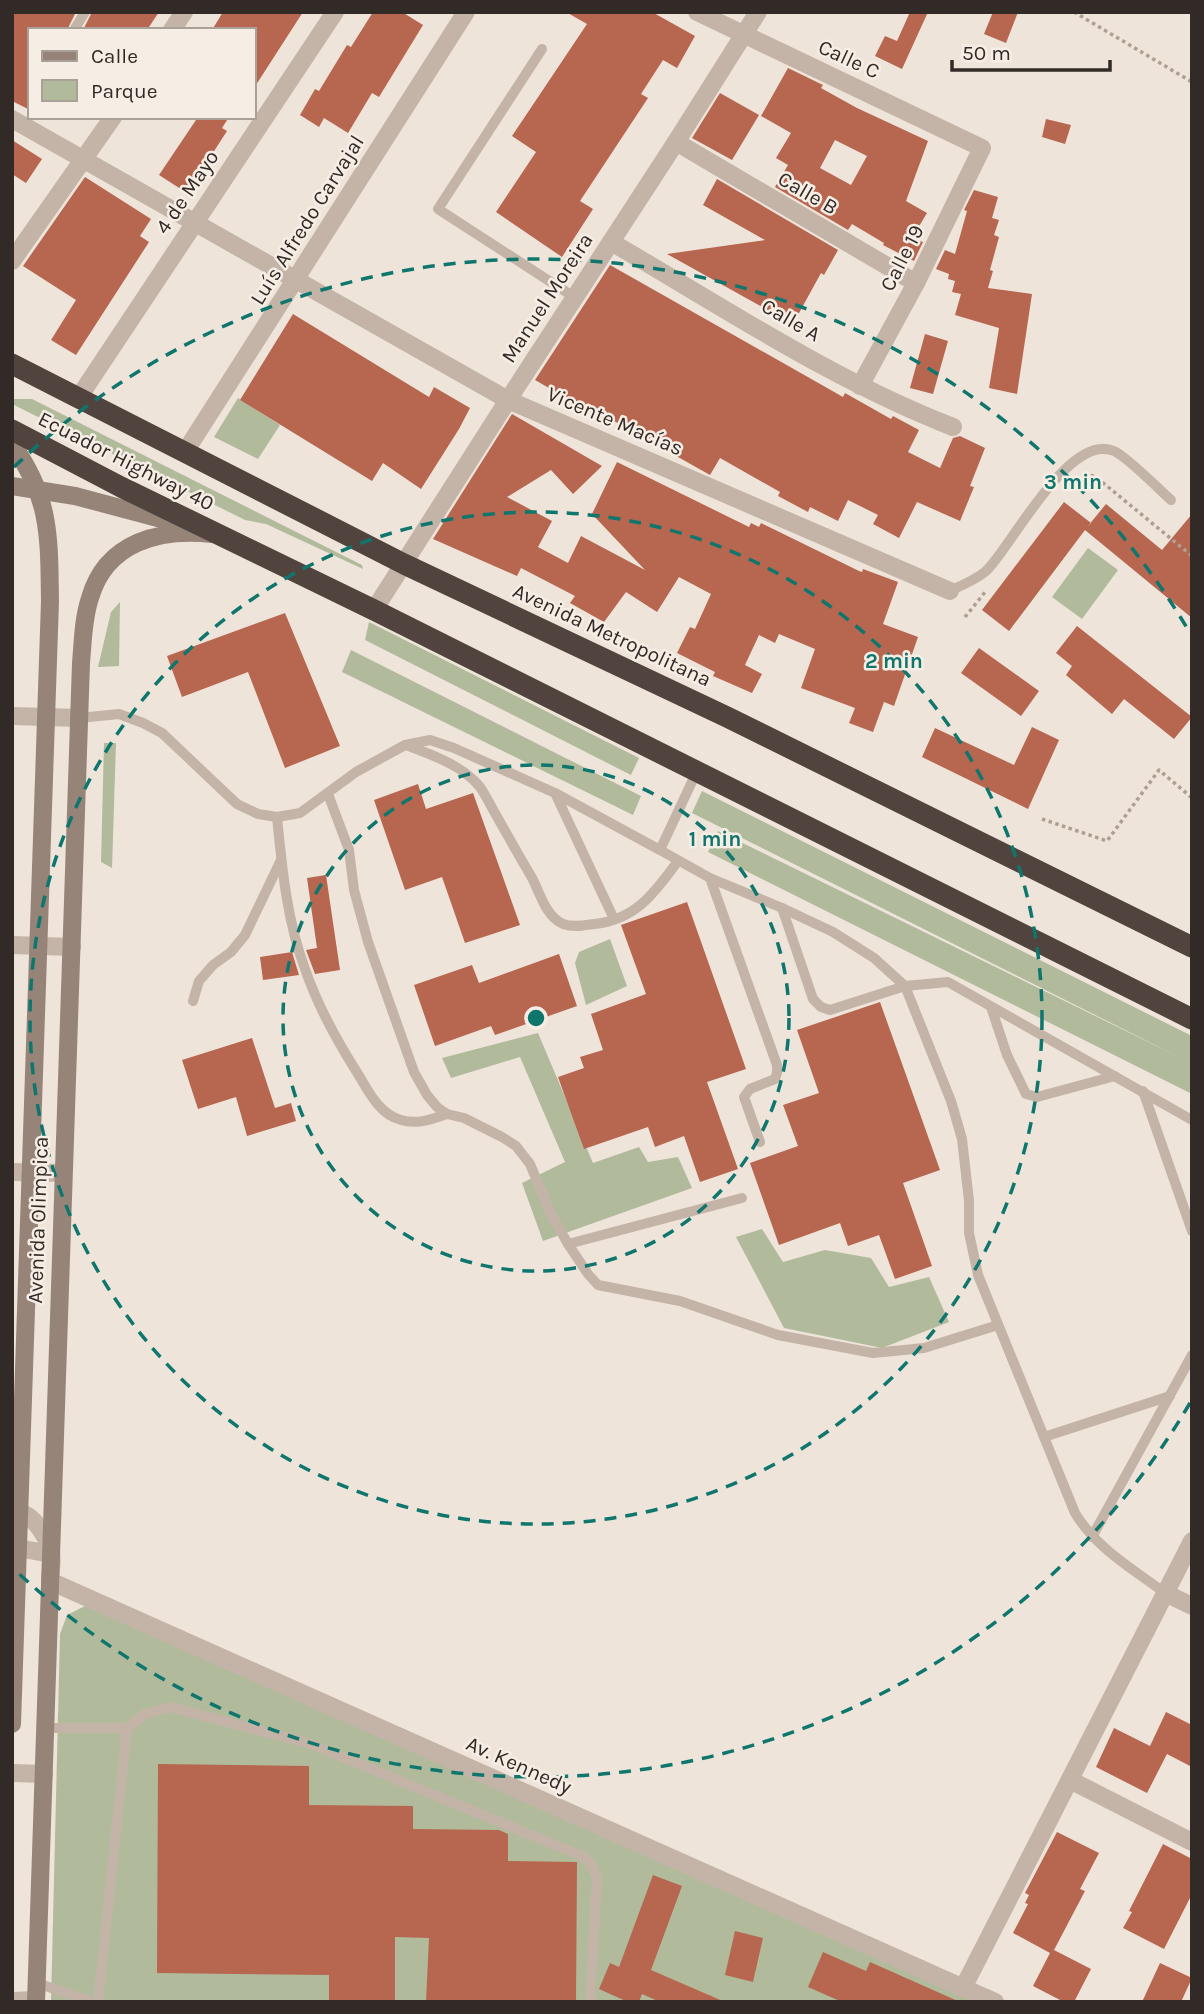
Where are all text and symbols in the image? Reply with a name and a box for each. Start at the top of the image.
legend [28,28,256,119]
scale bar [952,28,1110,72]
street label: Calle C [815,34,883,84]
text: 50 m [962,41,1011,65]
text: Calle [91,44,138,68]
text: Parque [91,79,158,103]
street label: Luís Alfredo Carvajal [245,131,369,309]
street label: 4 de Mayo [150,146,224,238]
street label: Calle B [774,166,842,220]
street label: Calle 19 [875,221,929,295]
street label: Manuel Moreira [496,229,598,367]
street label: Calle A [757,294,825,346]
street label: Vicente Macías [544,382,686,460]
street label: Ecuador Highway 40 [34,406,218,516]
text: 3 min [1044,470,1102,494]
street label: Avenida Metropolitana [509,578,715,692]
text: 2 min [865,649,923,673]
text: 1 min [689,827,741,851]
centre of rings [524,1006,548,1030]
street label: Avenida Olimpica [23,1136,53,1304]
street label: Av. Kennedy [463,1731,576,1799]

